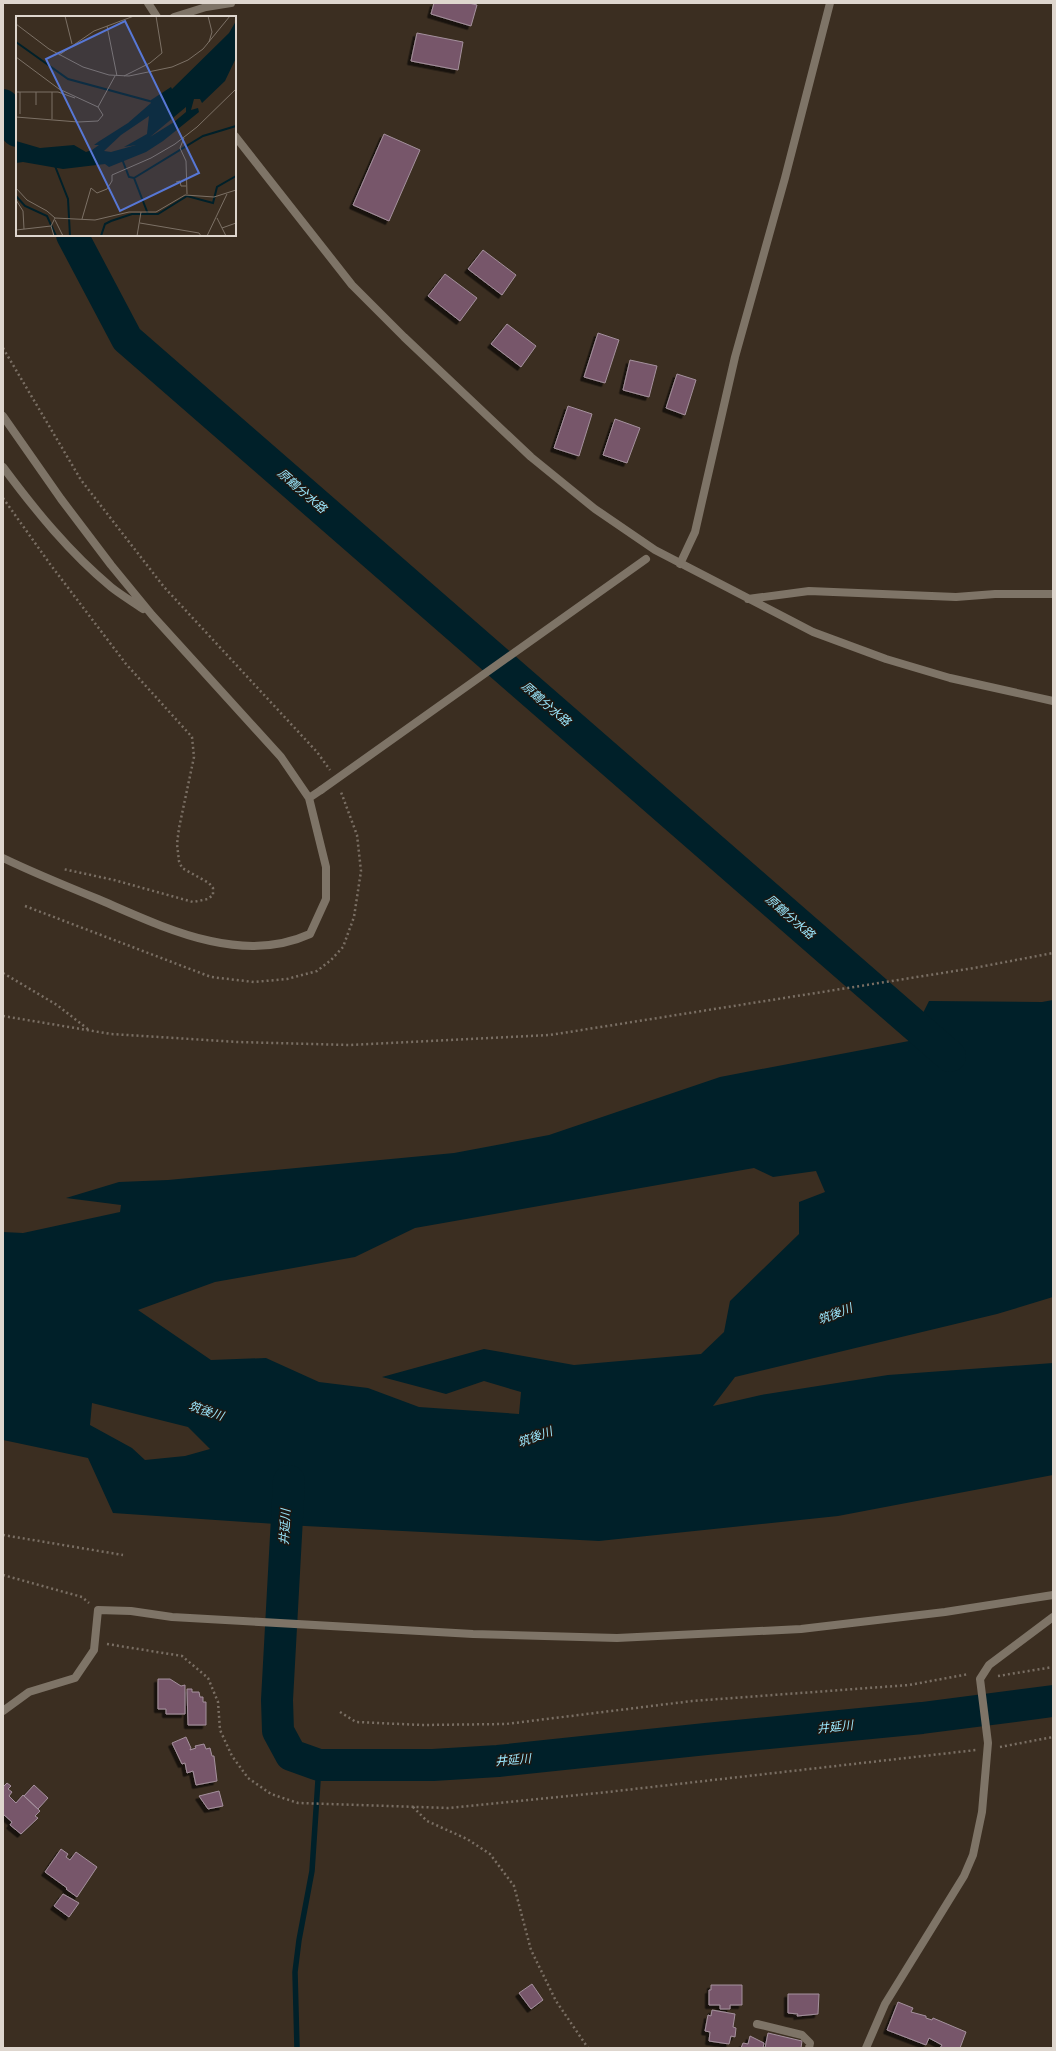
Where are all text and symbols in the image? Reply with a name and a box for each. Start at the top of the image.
inset map [16,16,236,236]
water label: 原鶴分水路 [275,466,330,517]
water label: 原鶴分水路 [519,679,574,730]
water label: 原鶴分水路 [763,892,818,943]
water label: 筑後川 [816,1300,856,1327]
water label: 筑後川 [187,1399,227,1424]
water label: 筑後川 [516,1424,556,1450]
water label: 井延川 [277,1507,293,1545]
water label: 井延川 [816,1718,856,1736]
water label: 井延川 [494,1751,534,1769]

